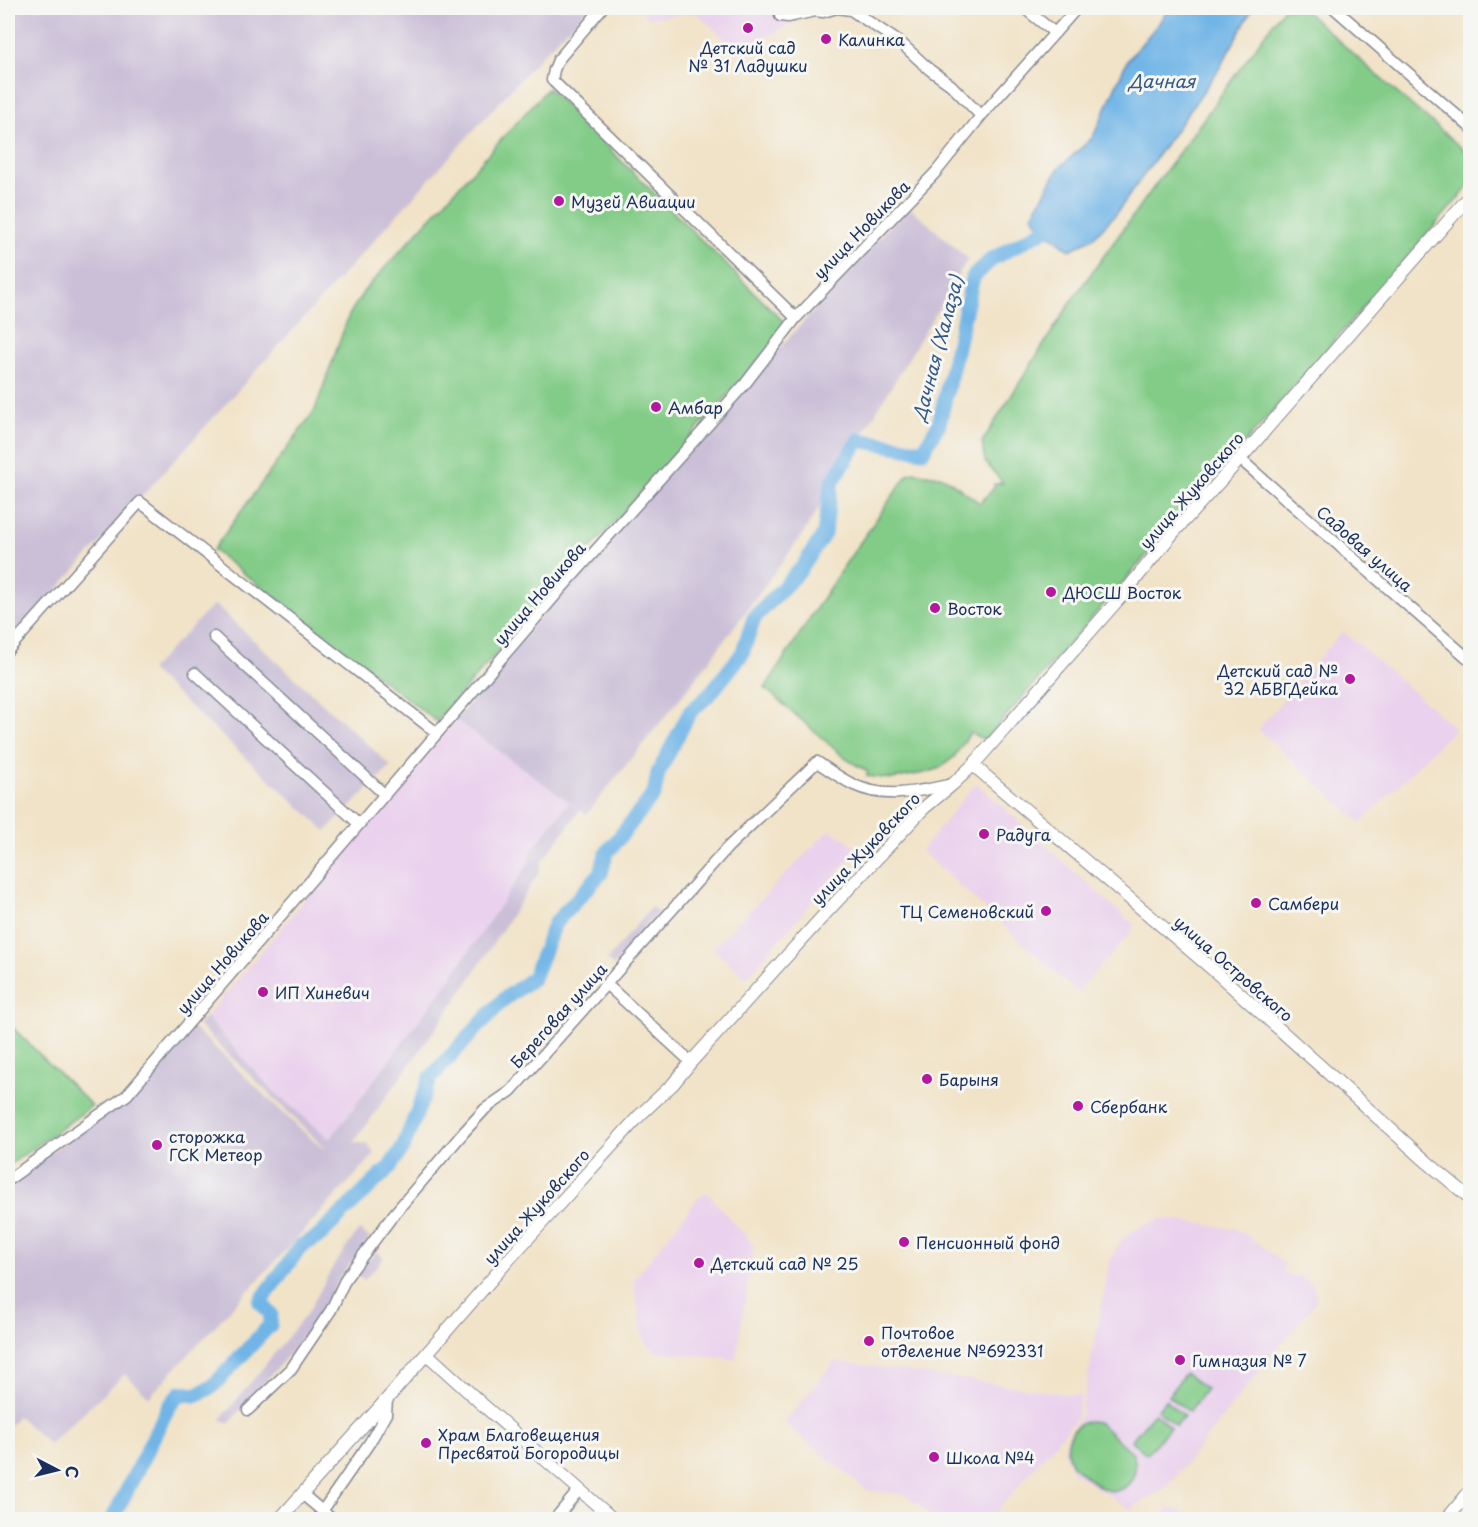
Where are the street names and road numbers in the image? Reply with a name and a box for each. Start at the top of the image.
street label: улица Новикова [807,174,915,284]
street label: улица Жуковского [1133,426,1249,554]
street label: Садовая улица [1312,499,1418,597]
street label: улица Новикова [487,536,591,650]
street label: улица Жуковского [805,786,925,910]
street label: улица Новикова [170,905,274,1019]
street label: улица Островского [1169,909,1299,1027]
street label: Береговая улица [504,957,612,1073]
street label: улица Жуковского [477,1143,595,1269]

